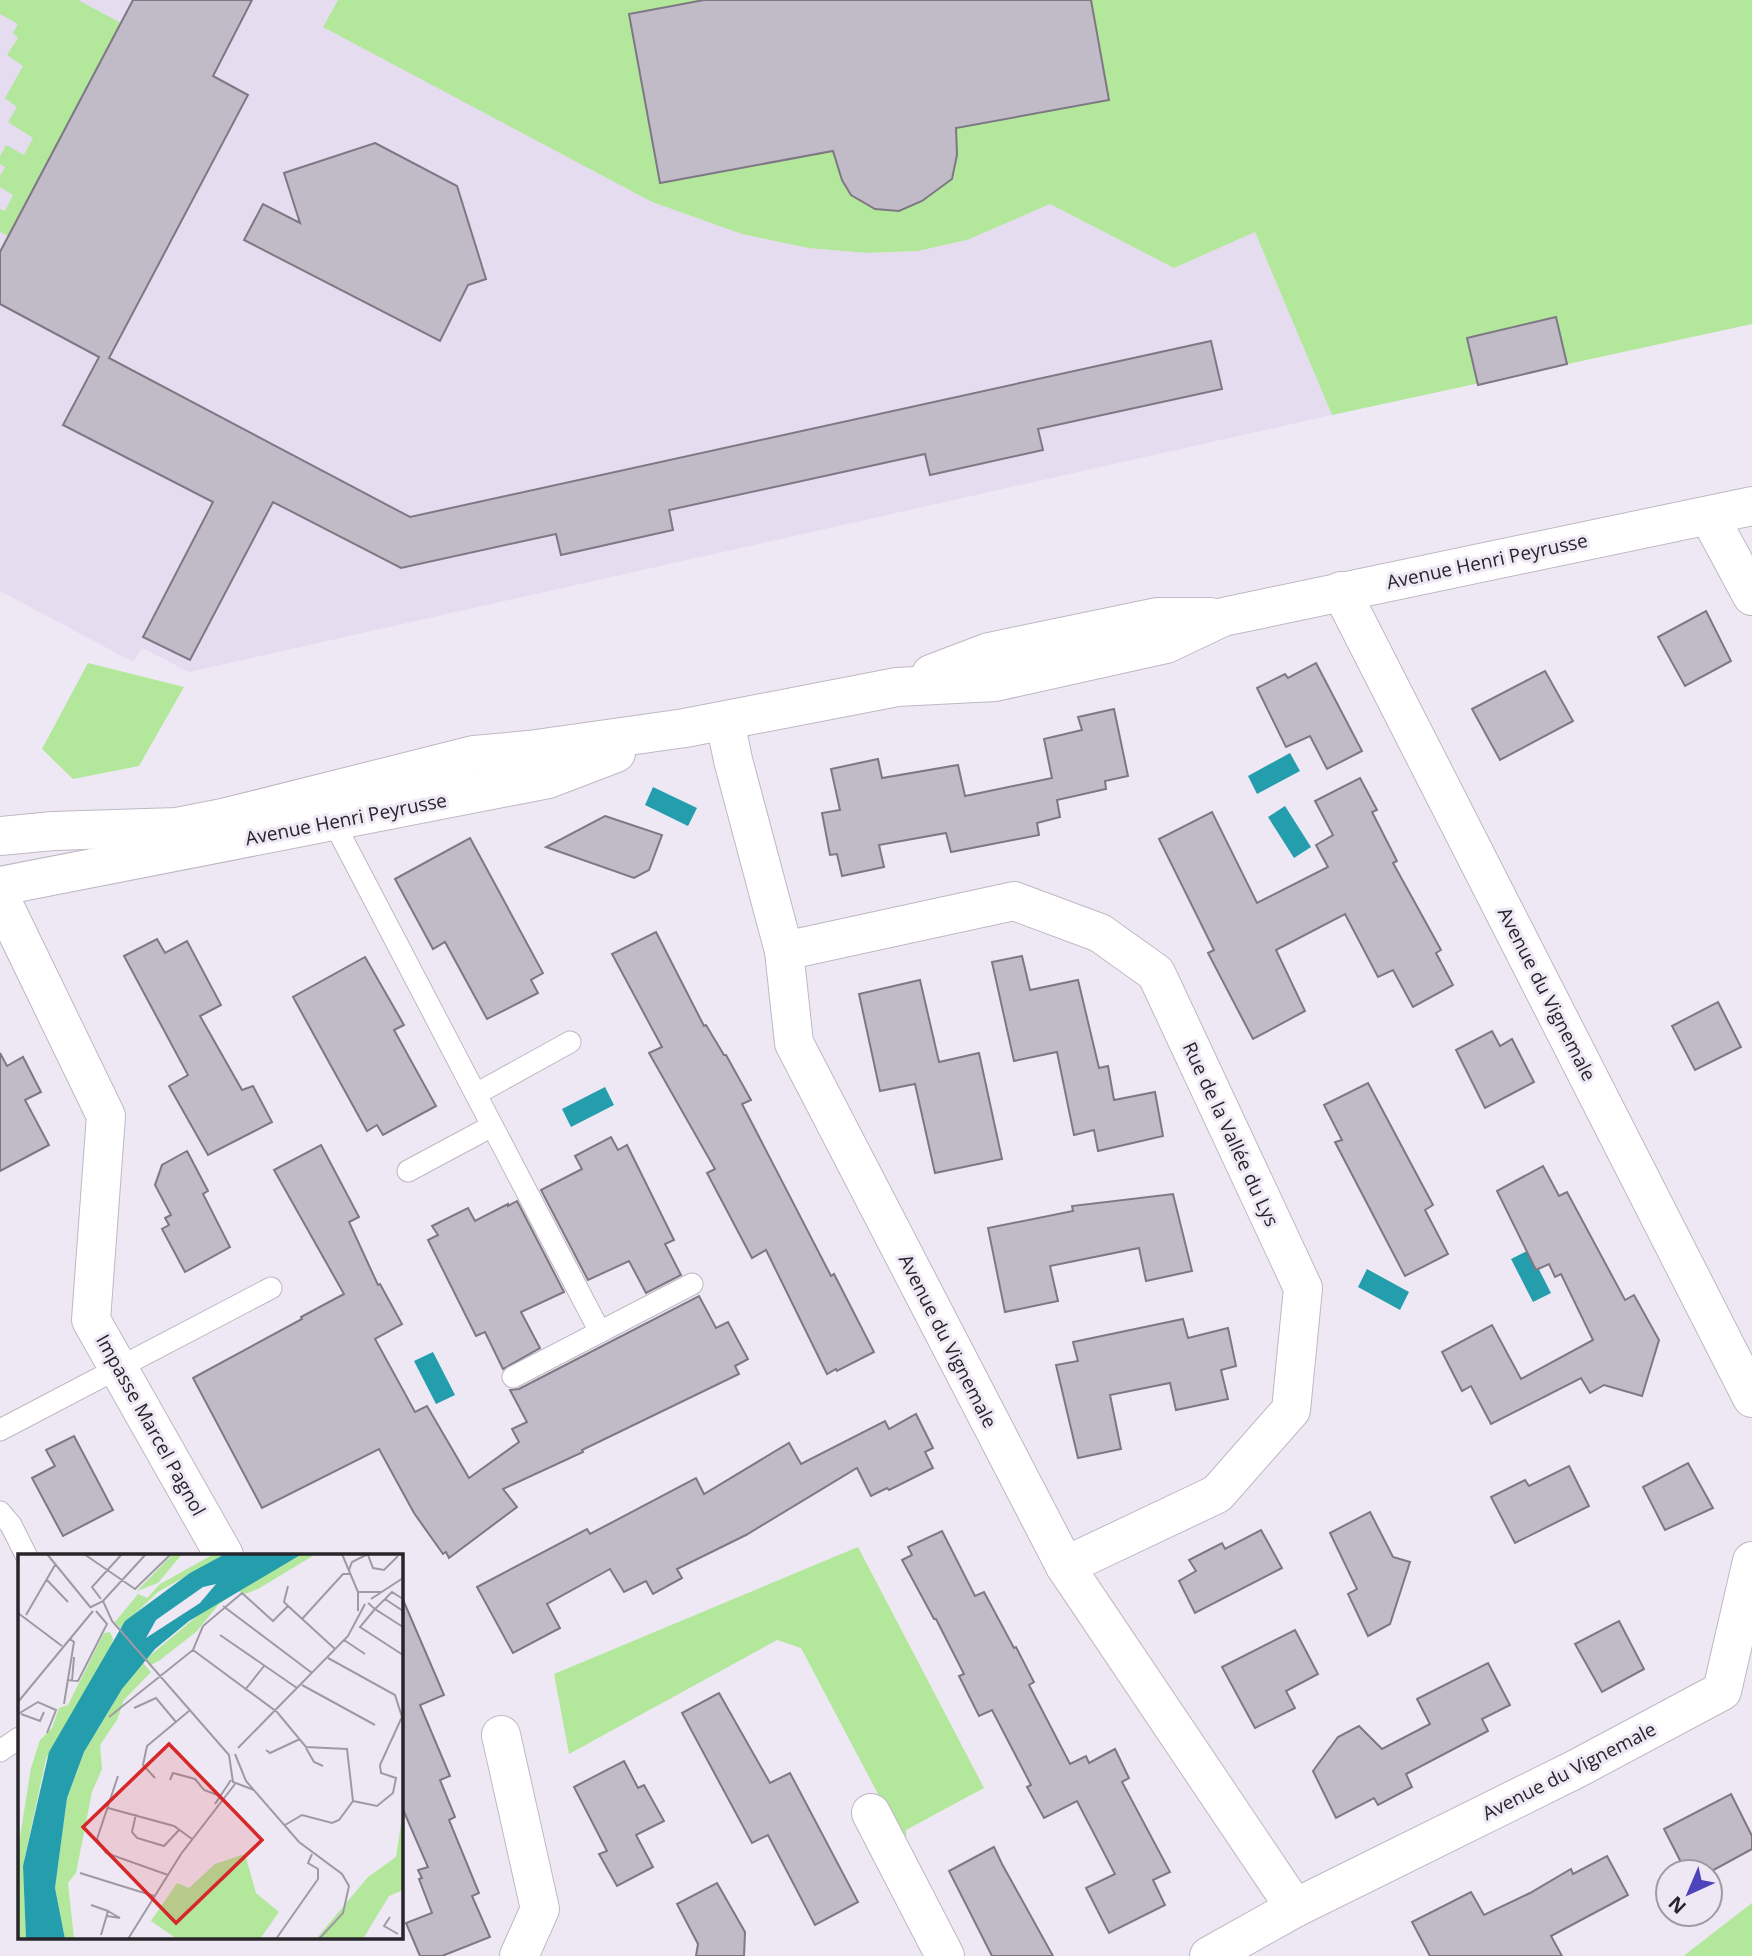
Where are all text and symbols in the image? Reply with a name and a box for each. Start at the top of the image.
street label: Avenue Henri Peyrusse [1384,527,1590,595]
street label: Avenue Henri Peyrusse [243,787,449,851]
street label: Avenue du Vignemale [1492,903,1602,1085]
street label: Rue de la Vallée du Lys [1177,1037,1285,1231]
street label: Avenue du Vignemale [893,1250,1003,1432]
street label: Impasse Marcel Pagnol [90,1330,212,1520]
inset map [18,1554,402,1938]
street label: Avenue du Vignemale [1478,1716,1660,1826]
north arrow [1654,1858,1724,1928]
text: N [1663,1891,1692,1920]

